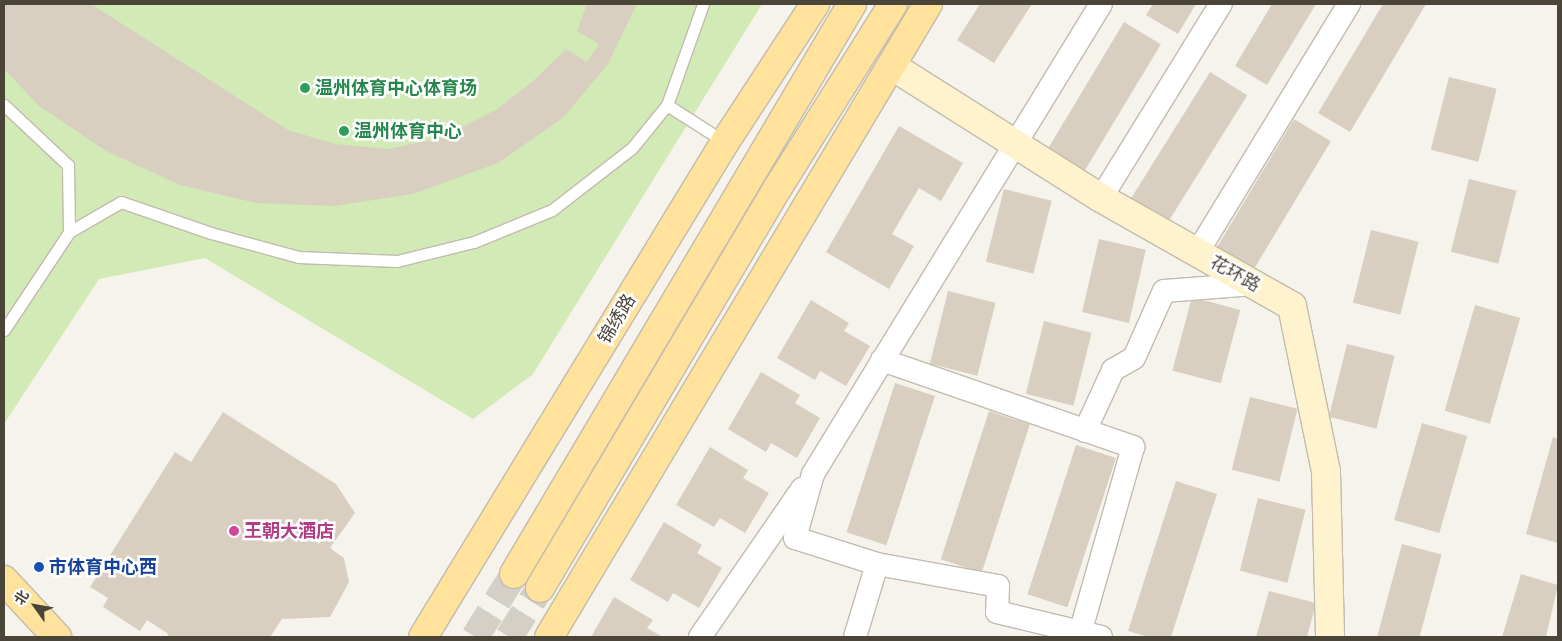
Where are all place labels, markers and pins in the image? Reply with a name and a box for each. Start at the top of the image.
place label: 温州体育中心体育场 [315,77,477,99]
marker: 温州体育中心体育场 [299,82,311,94]
place label: 温州体育中心 [354,120,462,142]
marker: 温州体育中心 [338,125,350,137]
place label: 王朝大酒店 [244,520,334,542]
marker: 王朝大酒店 [228,525,240,537]
place label: 市体育中心西 [49,556,157,578]
marker: 市体育中心西 [33,561,45,573]

